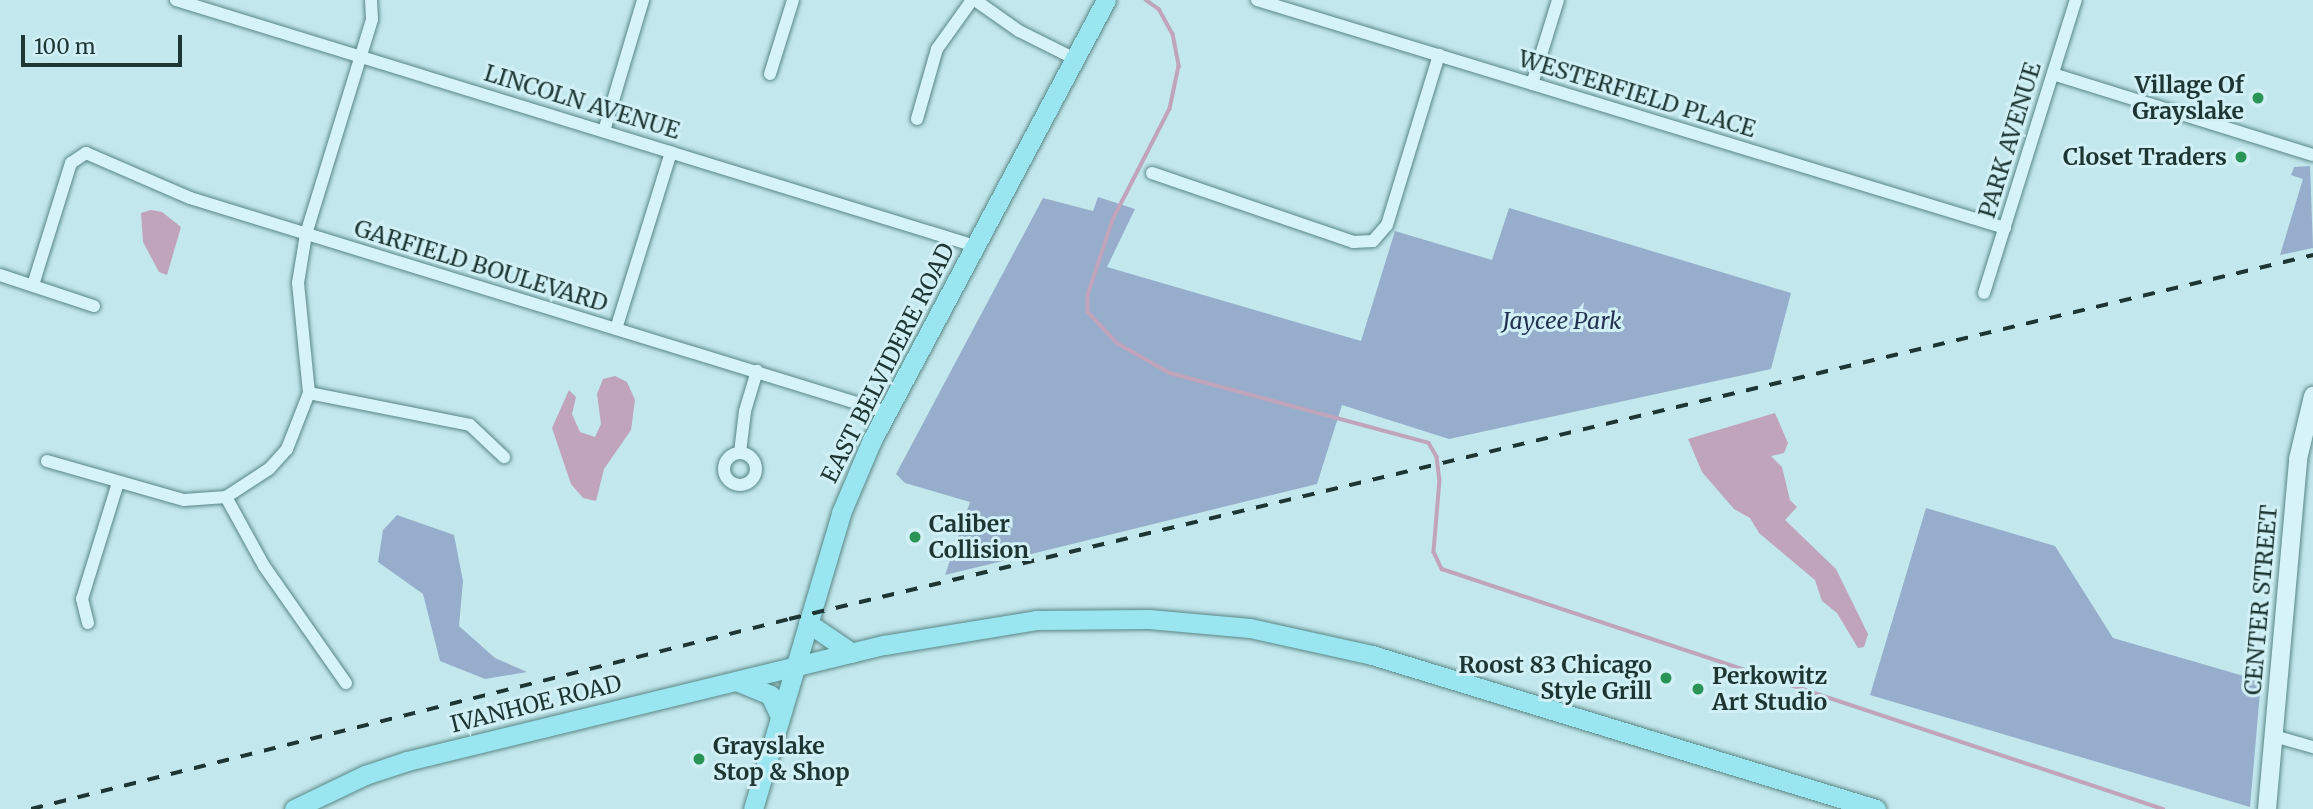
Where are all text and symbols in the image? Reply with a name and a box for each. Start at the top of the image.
scale bar [24,21,186,65]
text: 100 m [34,33,96,60]
street label: WESTERFIELD PLACE [1515,45,1759,143]
street label: LINCOLN AVENUE [481,59,683,145]
street label: PARK AVENUE [1973,59,2047,221]
place label: Village Of Grayslake [2132,71,2244,125]
marker: Village Of Grayslake [2250,90,2266,106]
place label: Closet Traders [2063,143,2227,171]
marker: Closet Traders [2233,149,2249,165]
street label: GARFIELD BOULEVARD [351,214,611,318]
street label: EAST BELVIDERE ROAD [815,239,961,487]
park label: Jaycee Park [1502,307,1622,335]
street label: CENTER STREET [2239,504,2283,696]
place label: Caliber Collision [929,510,1029,564]
marker: Caliber Collision [907,529,923,545]
place label: Roost 83 Chicago Style Grill [1458,651,1652,705]
place label: Perkowitz Art Studio [1712,662,1827,716]
street label: IVANHOE ROAD [447,669,625,739]
marker: Roost 83 Chicago Style Grill [1658,670,1674,686]
marker: Perkowitz Art Studio [1690,681,1706,697]
place label: Grayslake Stop & Shop [713,732,850,786]
marker: Grayslake Stop & Shop [691,751,707,767]

